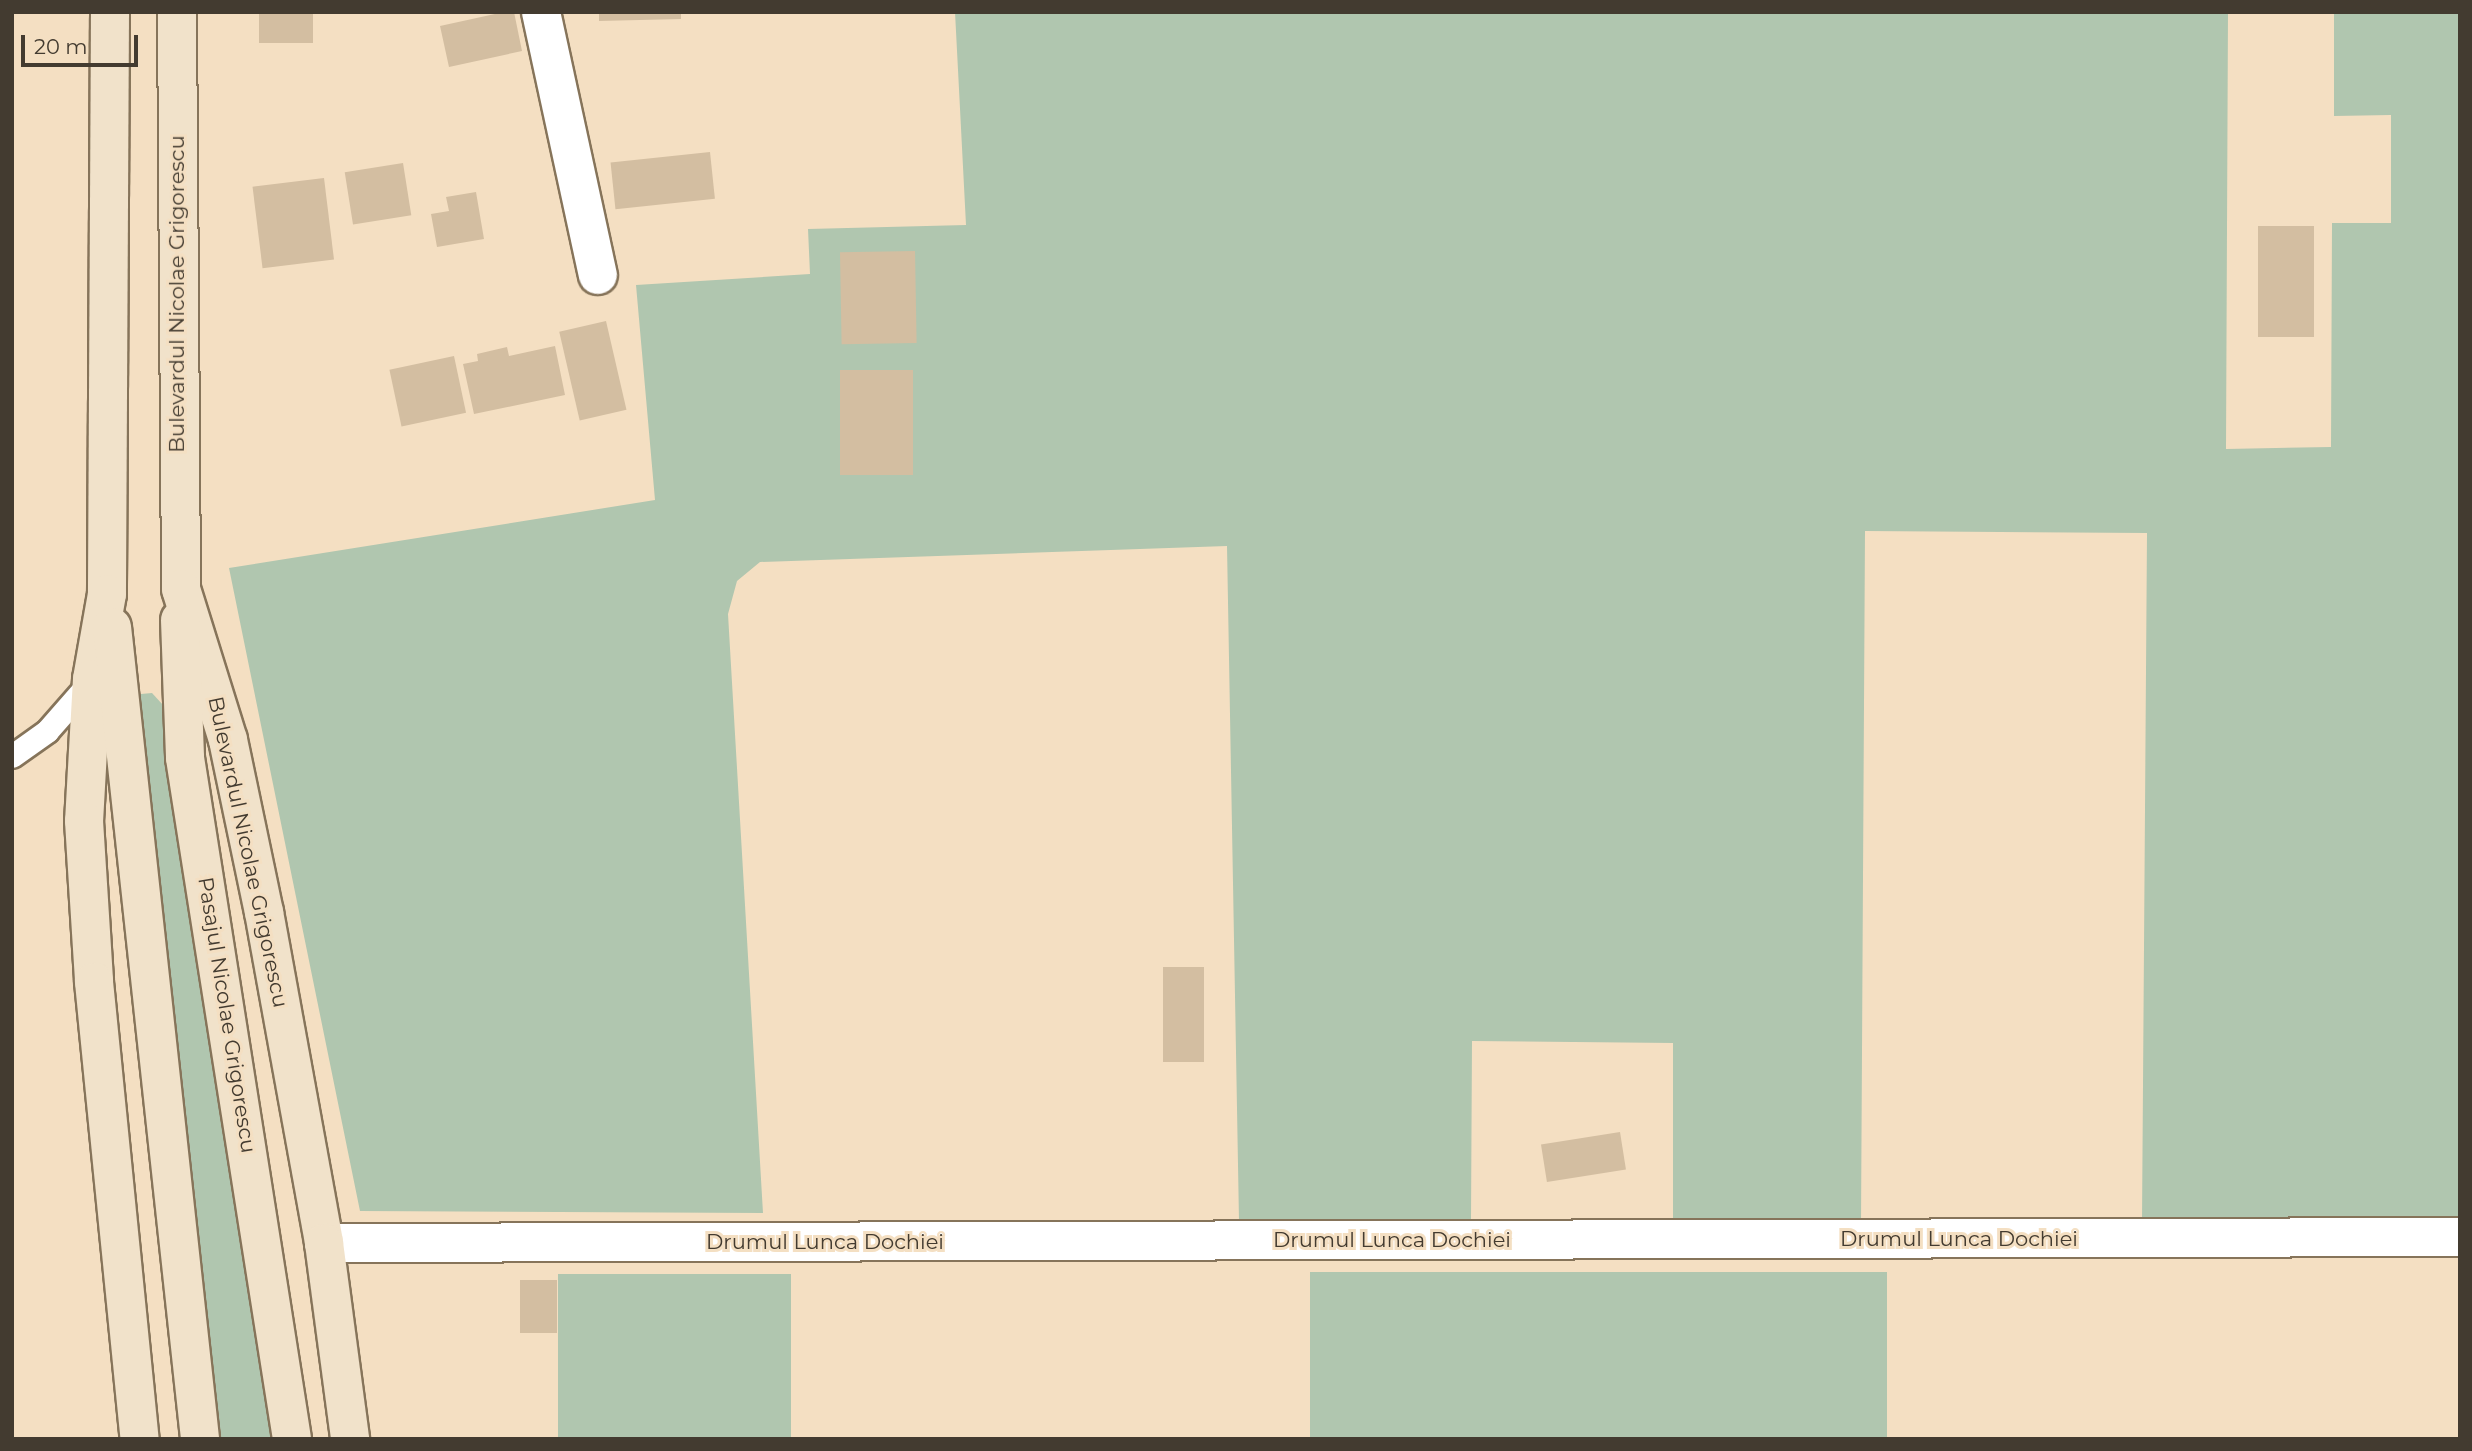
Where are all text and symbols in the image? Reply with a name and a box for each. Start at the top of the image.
scale bar [24,21,142,65]
text: 20 m [34,34,88,59]
street label: Bulevardul Nicolae Grigorescu [164,135,190,453]
street label: Bulevardul Nicolae Grigorescu [203,694,293,1010]
street label: Pasajul Nicolae Grigorescu [193,875,261,1155]
street label: Drumul Lunca Dochiei [1840,1226,2078,1252]
street label: Drumul Lunca Dochiei [1273,1227,1511,1253]
street label: Drumul Lunca Dochiei [706,1229,944,1255]

